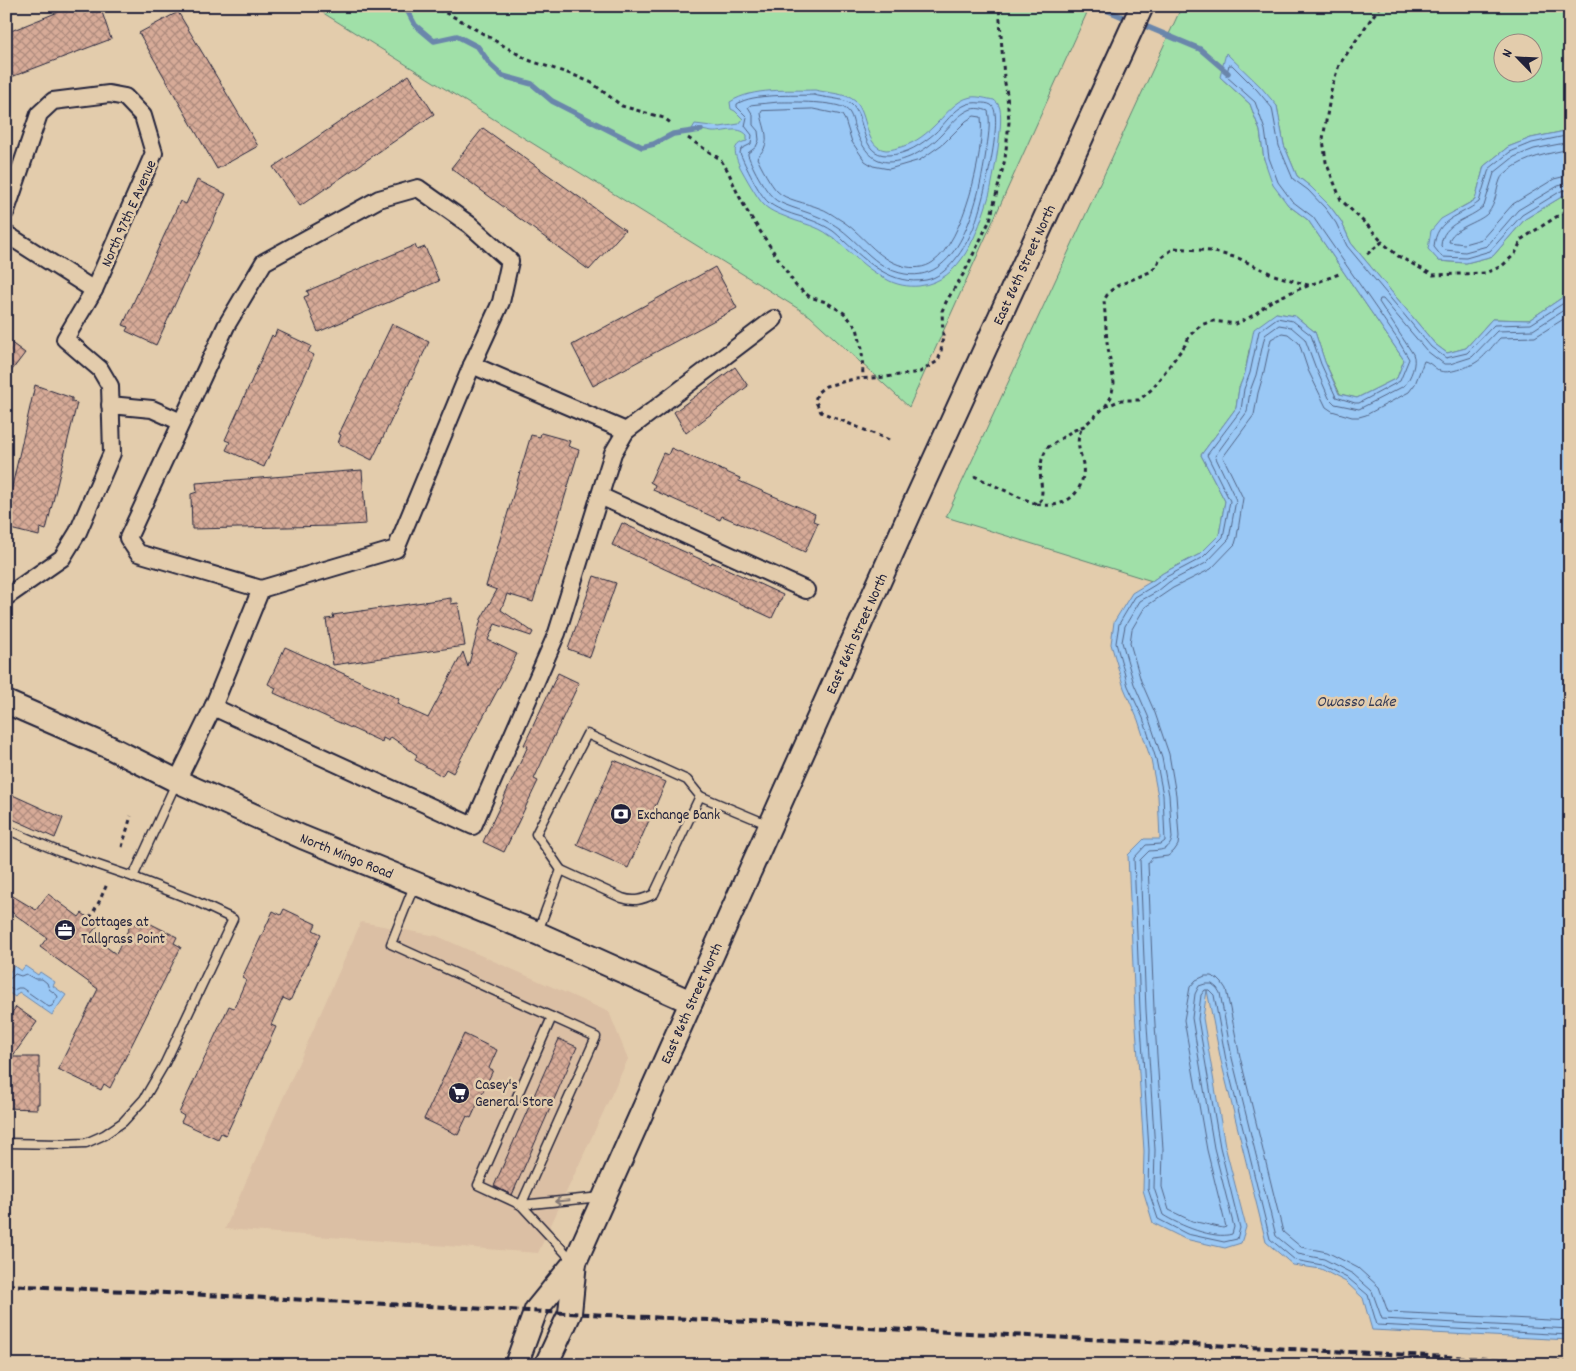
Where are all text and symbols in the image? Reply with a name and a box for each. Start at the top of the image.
north arrow [1494,32,1544,82]
text: N [1497,46,1519,61]
street label: North 97th E Avenue [96,156,163,271]
street label: East 86th Street North [988,201,1063,329]
street label: East 86th Street North [821,570,895,698]
water label: Owasso Lake [1317,691,1396,714]
bank icon: Exchange Bank [609,802,633,826]
place label: Exchange Bank [637,805,720,827]
street label: North Mingo Road [296,828,396,886]
place label: Cottages at Tallgrass Point [81,912,166,951]
office icon: Cottages at Tallgrass Point [53,918,77,942]
street label: East 86th Street North [656,940,729,1068]
place label: Casey's General Store [475,1075,554,1114]
supermarket icon: Casey's General Store [447,1081,471,1105]
one-way arrow [555,1196,571,1206]

